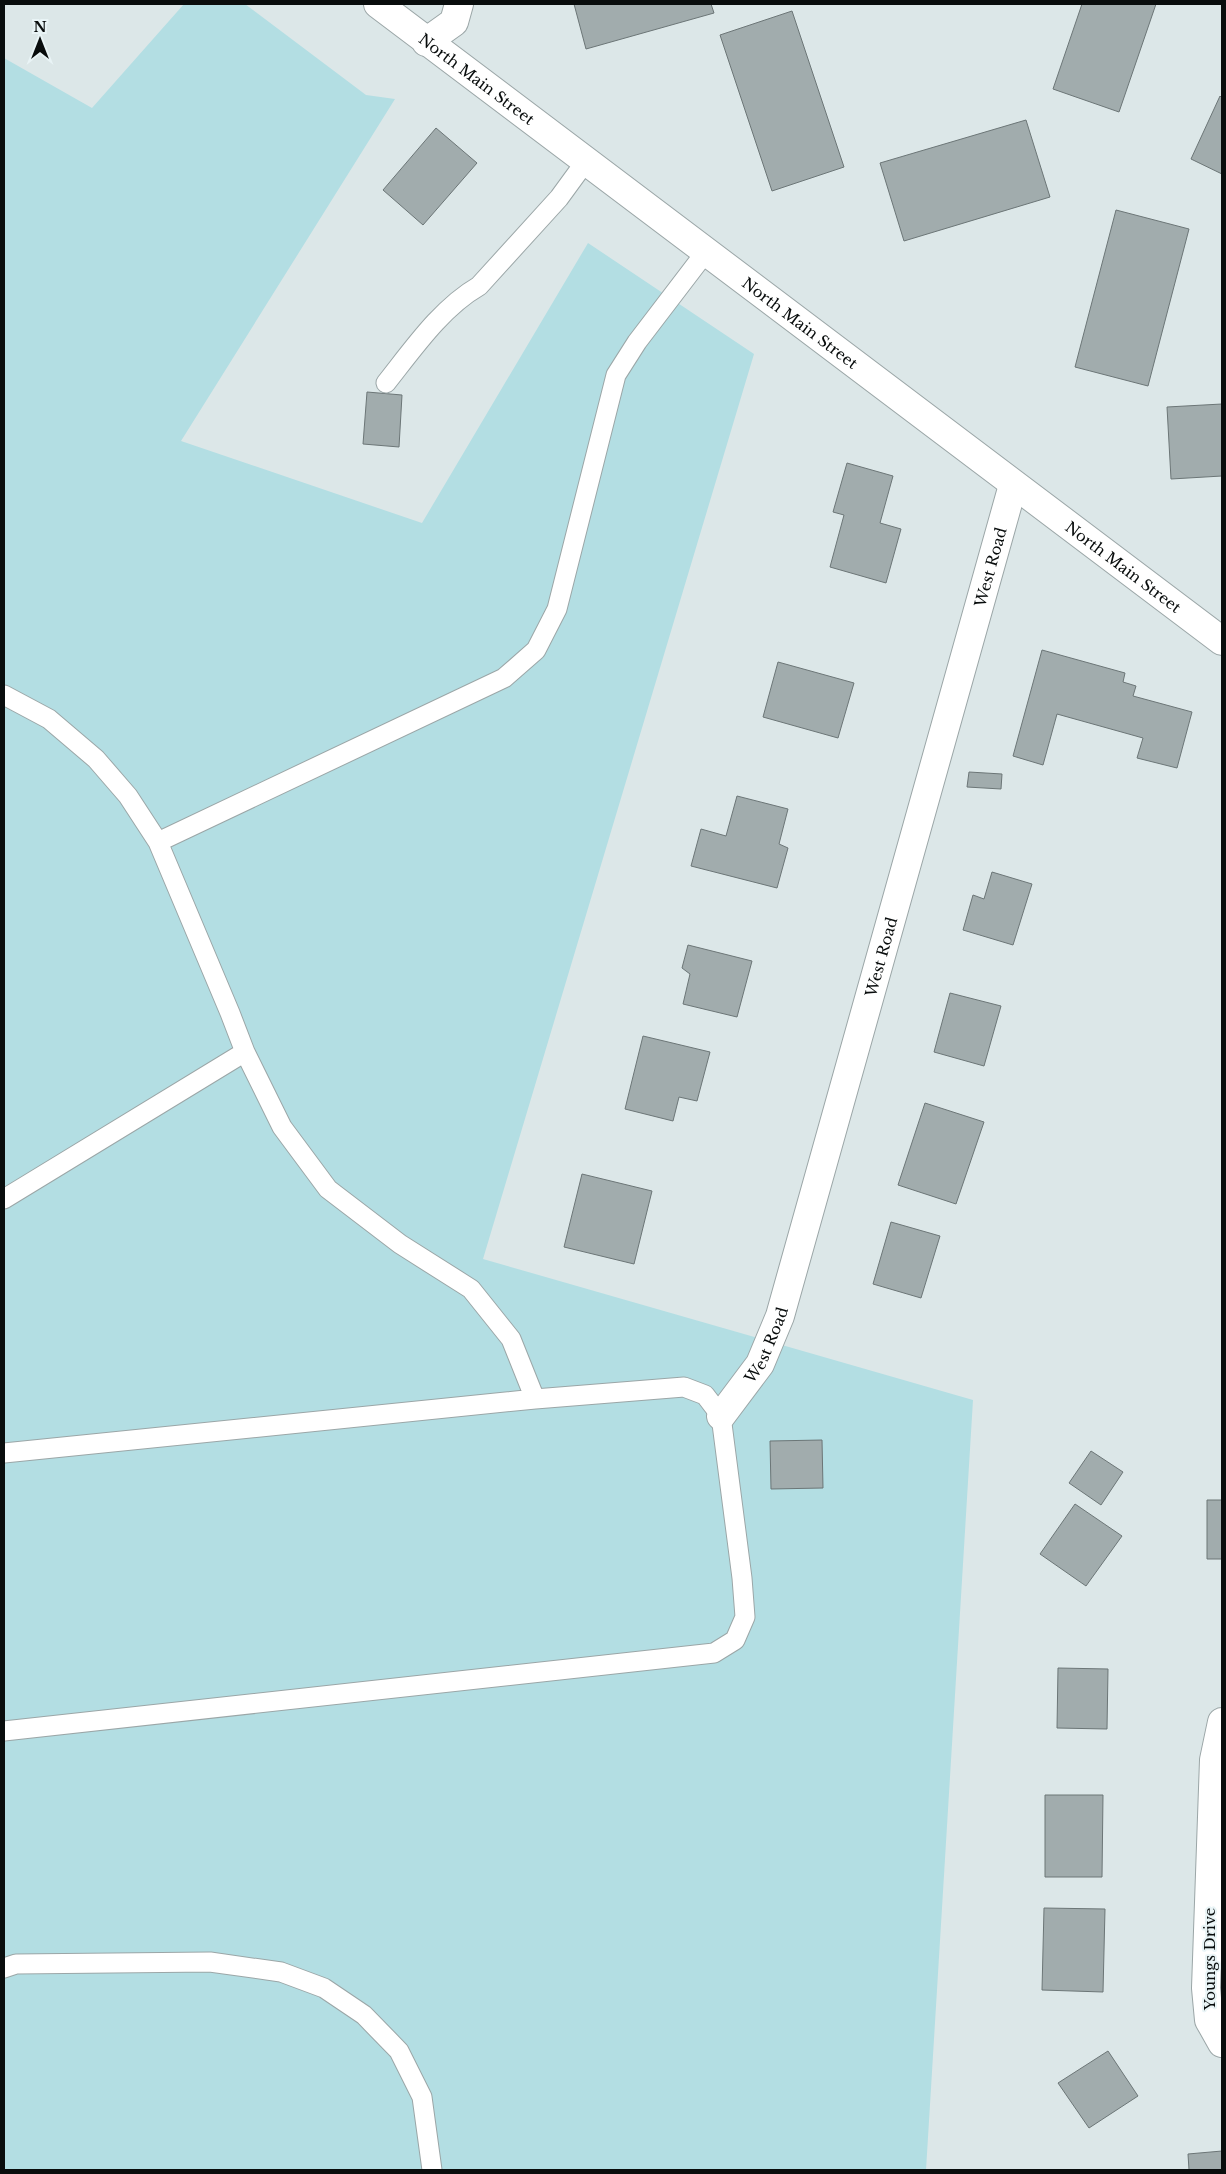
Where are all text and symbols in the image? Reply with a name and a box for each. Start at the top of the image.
north arrow [15,15,65,65]
text: N [33,18,47,36]
street label: North Main Street [415,29,539,129]
street label: North Main Street [739,273,862,373]
street label: North Main Street [1062,517,1185,617]
street label: West Road [970,525,1010,610]
street label: West Road [860,915,901,1000]
street label: West Road [739,1305,792,1387]
street label: Youngs Drive [1200,1908,1219,2011]

